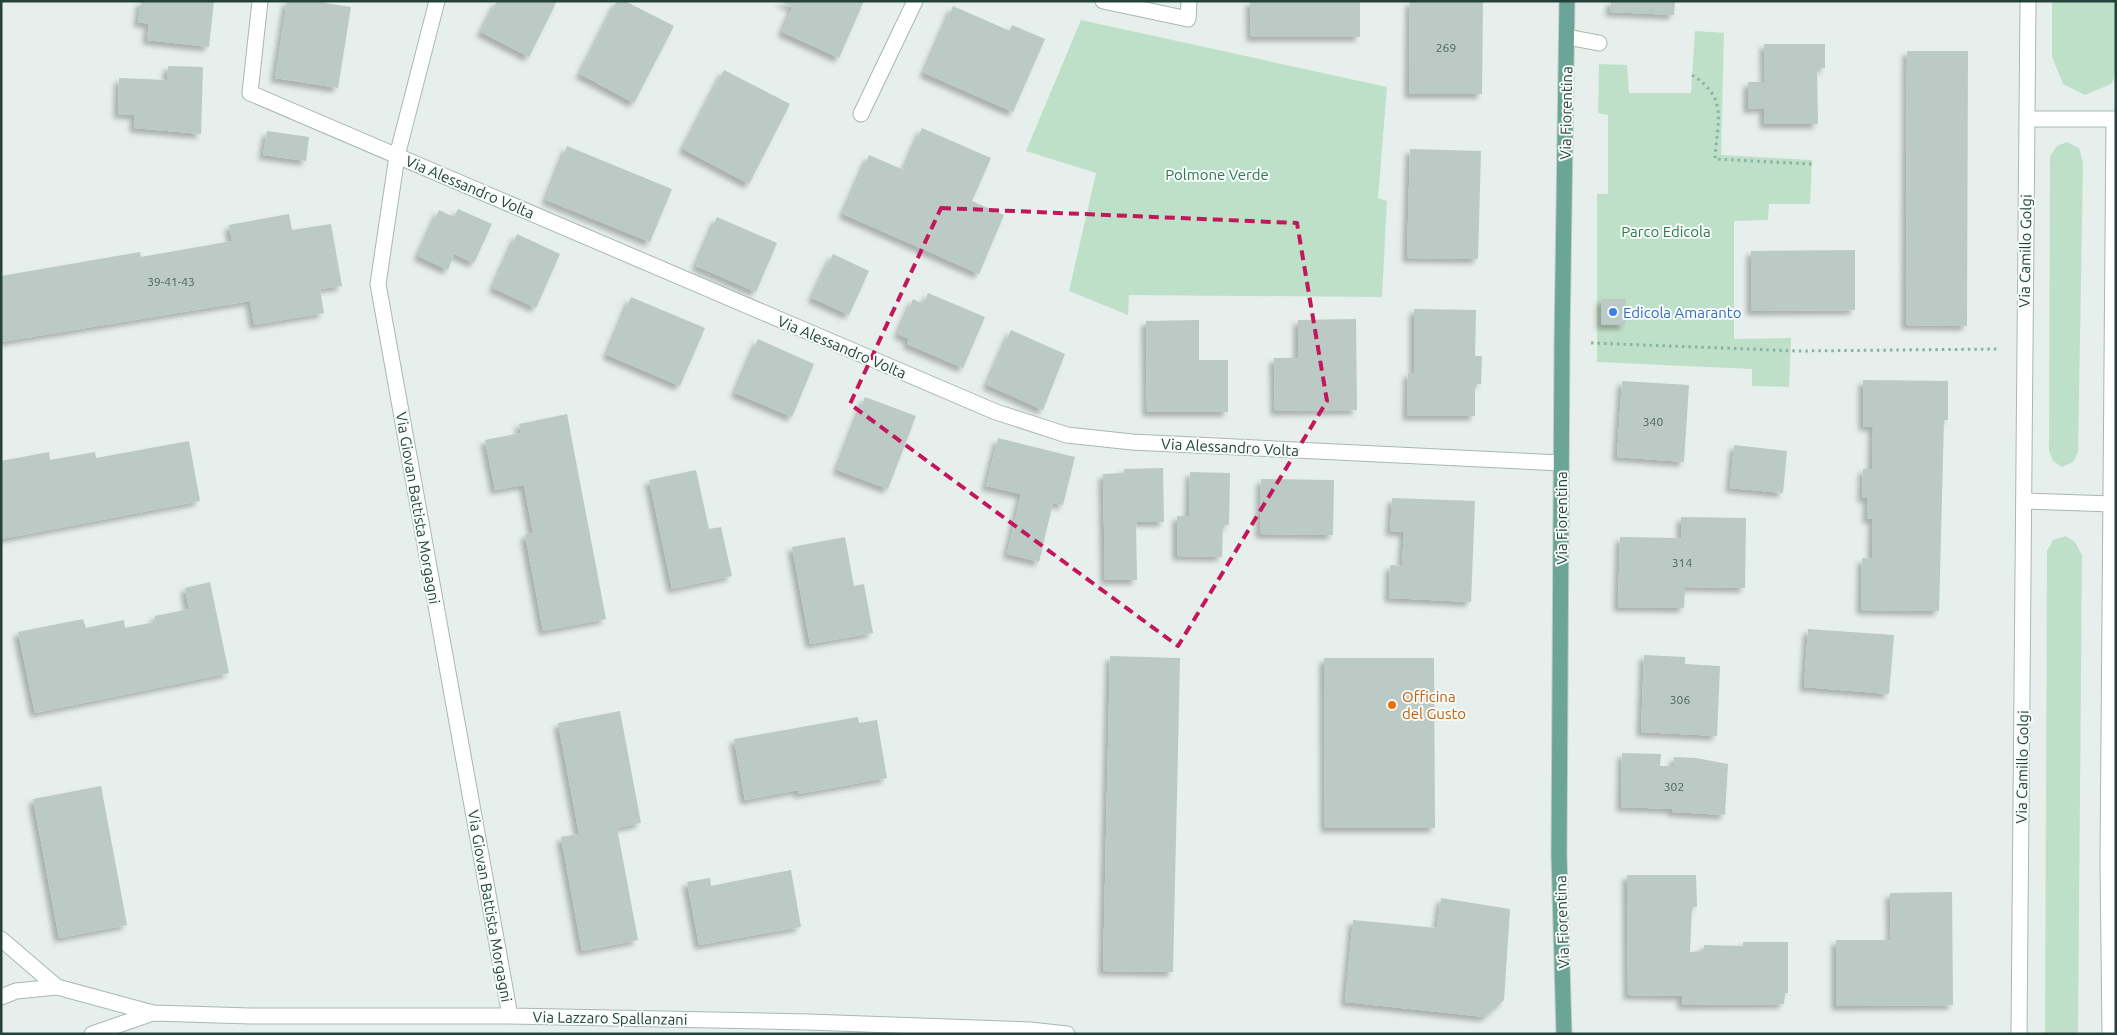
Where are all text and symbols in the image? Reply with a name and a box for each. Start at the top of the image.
house number: 269 [1436,41,1456,54]
street label: Via Fiorentina [1557,66,1575,160]
street label: Via Alessandro Volta [403,152,537,222]
park label: Polmone Verde [1165,166,1269,183]
street label: Via Camillo Golgi [2016,194,2034,308]
park label: Parco Edicola [1621,223,1711,240]
house number: 39-41-43 [147,275,195,288]
place label: Edicola Amaranto [1623,304,1742,321]
marker: Edicola Amaranto [1607,306,1619,318]
street label: Via Alessandro Volta [775,312,909,382]
street label: Via Giovan Battista Morgagni [393,411,443,605]
house number: 340 [1643,415,1663,428]
street label: Via Alessandro Volta [1161,435,1299,459]
street label: Via Fiorentina [1553,471,1570,565]
house number: 314 [1672,556,1692,569]
place label: Officina del Gusto [1402,688,1466,722]
house number: 306 [1670,693,1690,706]
marker: Officina del Gusto [1386,699,1398,711]
street label: Via Camillo Golgi [2013,710,2031,824]
house number: 302 [1664,780,1684,793]
street label: Via Giovan Battista Morgagni [465,809,515,1003]
street label: Via Fiorentina [1552,875,1572,969]
street label: Via Lazzaro Spallanzani [532,1008,688,1028]

